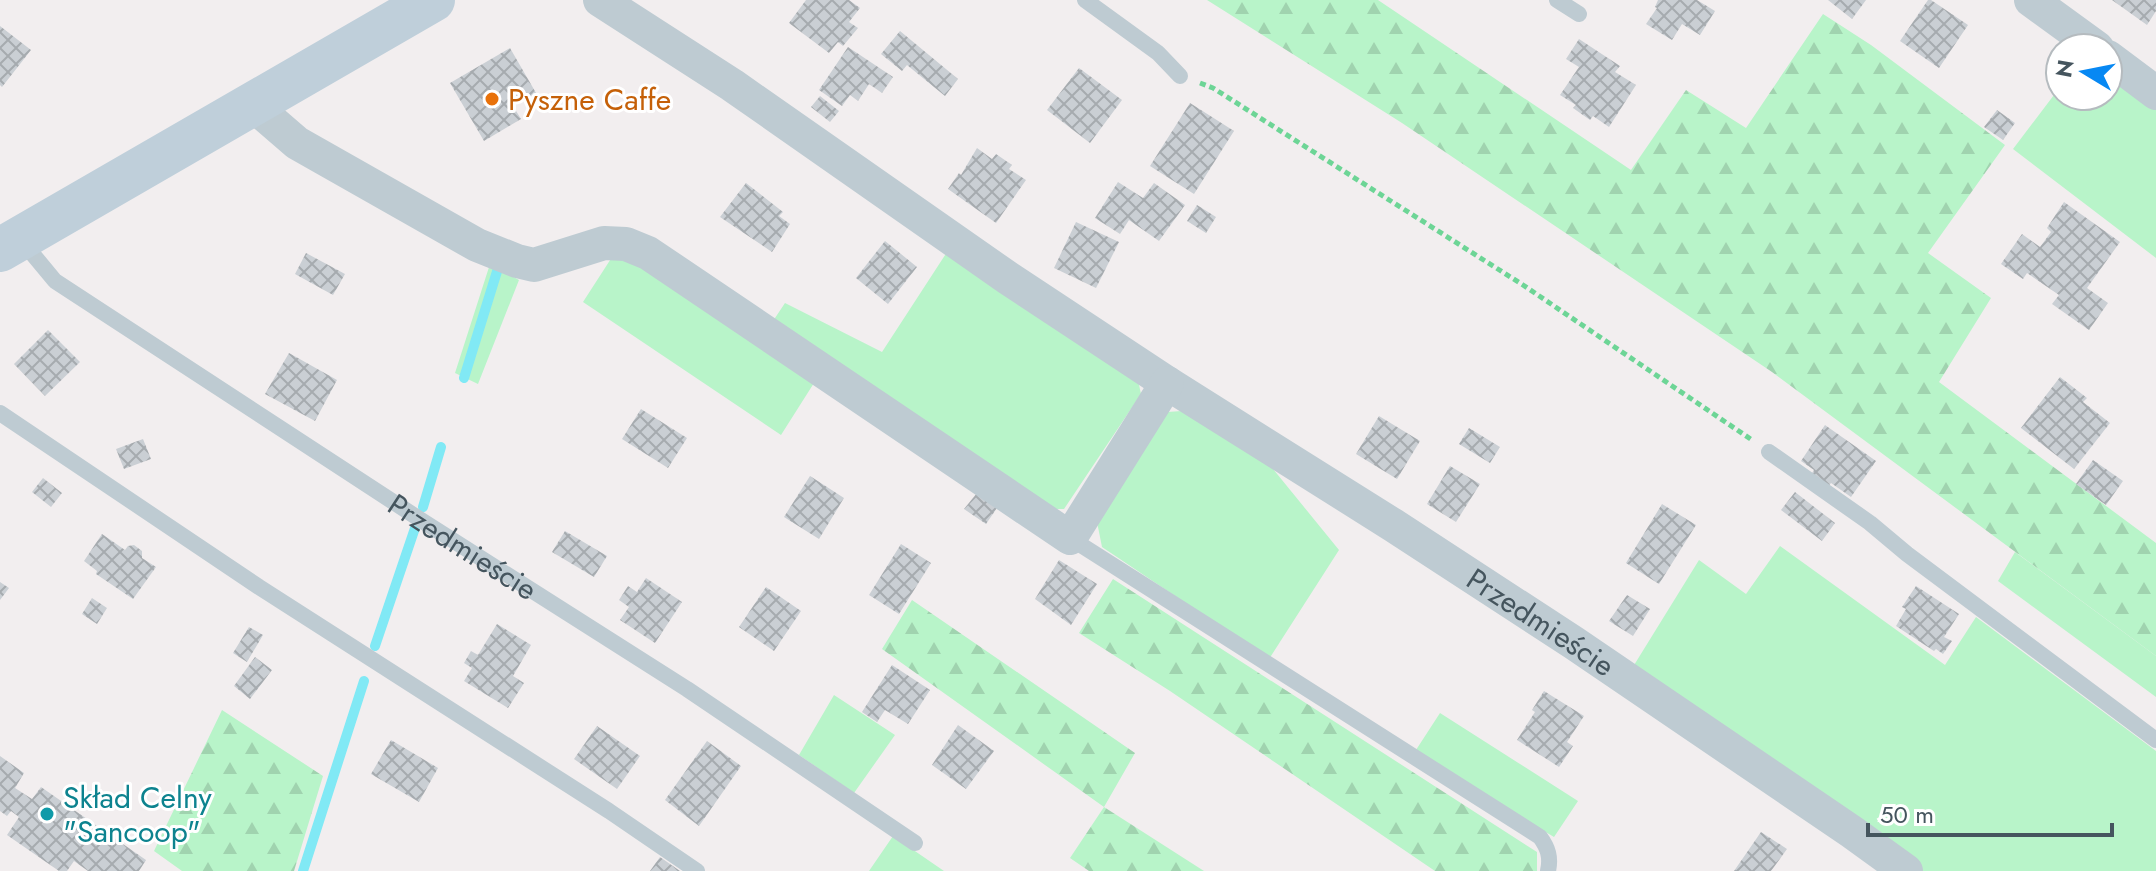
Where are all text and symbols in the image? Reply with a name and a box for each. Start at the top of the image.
north arrow [2044,32,2124,112]
text: N [2047,57,2082,80]
place label: Pyszne Caffe [508,78,671,121]
marker: Pyszne Caffe [483,90,501,108]
street label: Przedmieście [380,483,546,610]
street label: Przedmieście [1458,557,1624,686]
place label: Skład Celny "Sancoop" [63,776,213,853]
scale bar [1868,787,2112,837]
text: 50 m [1880,797,1934,832]
marker: Skład Celny "Sancoop" [38,805,56,823]

